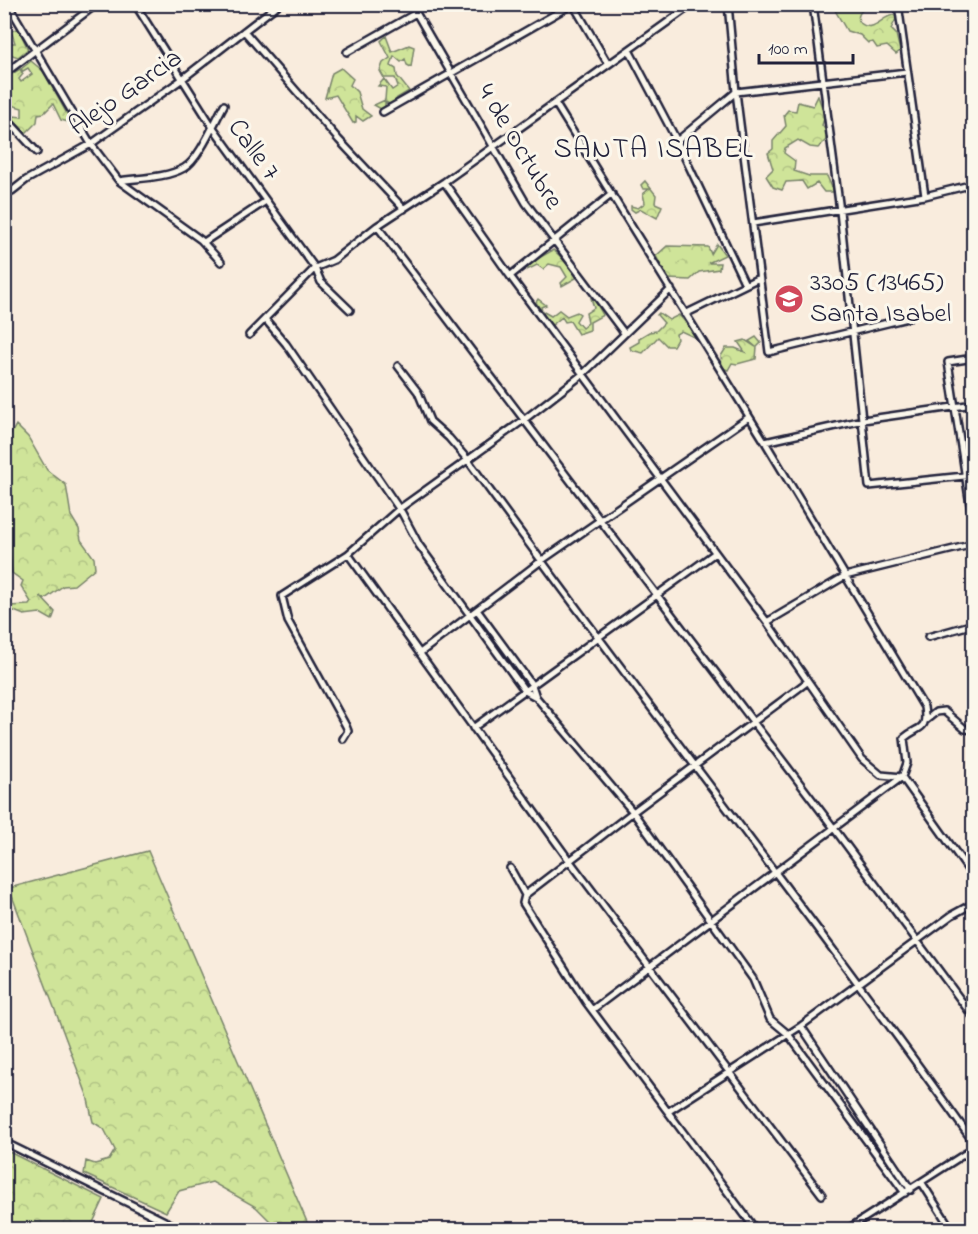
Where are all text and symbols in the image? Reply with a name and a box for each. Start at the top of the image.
scale bar [759,27,854,65]
text: 100 m [768,37,808,63]
street label: Alejo Garcia [61,40,191,146]
street label: 4 de Octubre [466,77,572,218]
street label: Calle 7 [217,111,289,189]
district label: SANTA ISABEL [554,130,754,171]
place label: 3305 (13465) Santa Isabel [810,264,951,334]
school or university icon: 3305 (13465) Santa Isabel [773,283,805,315]

